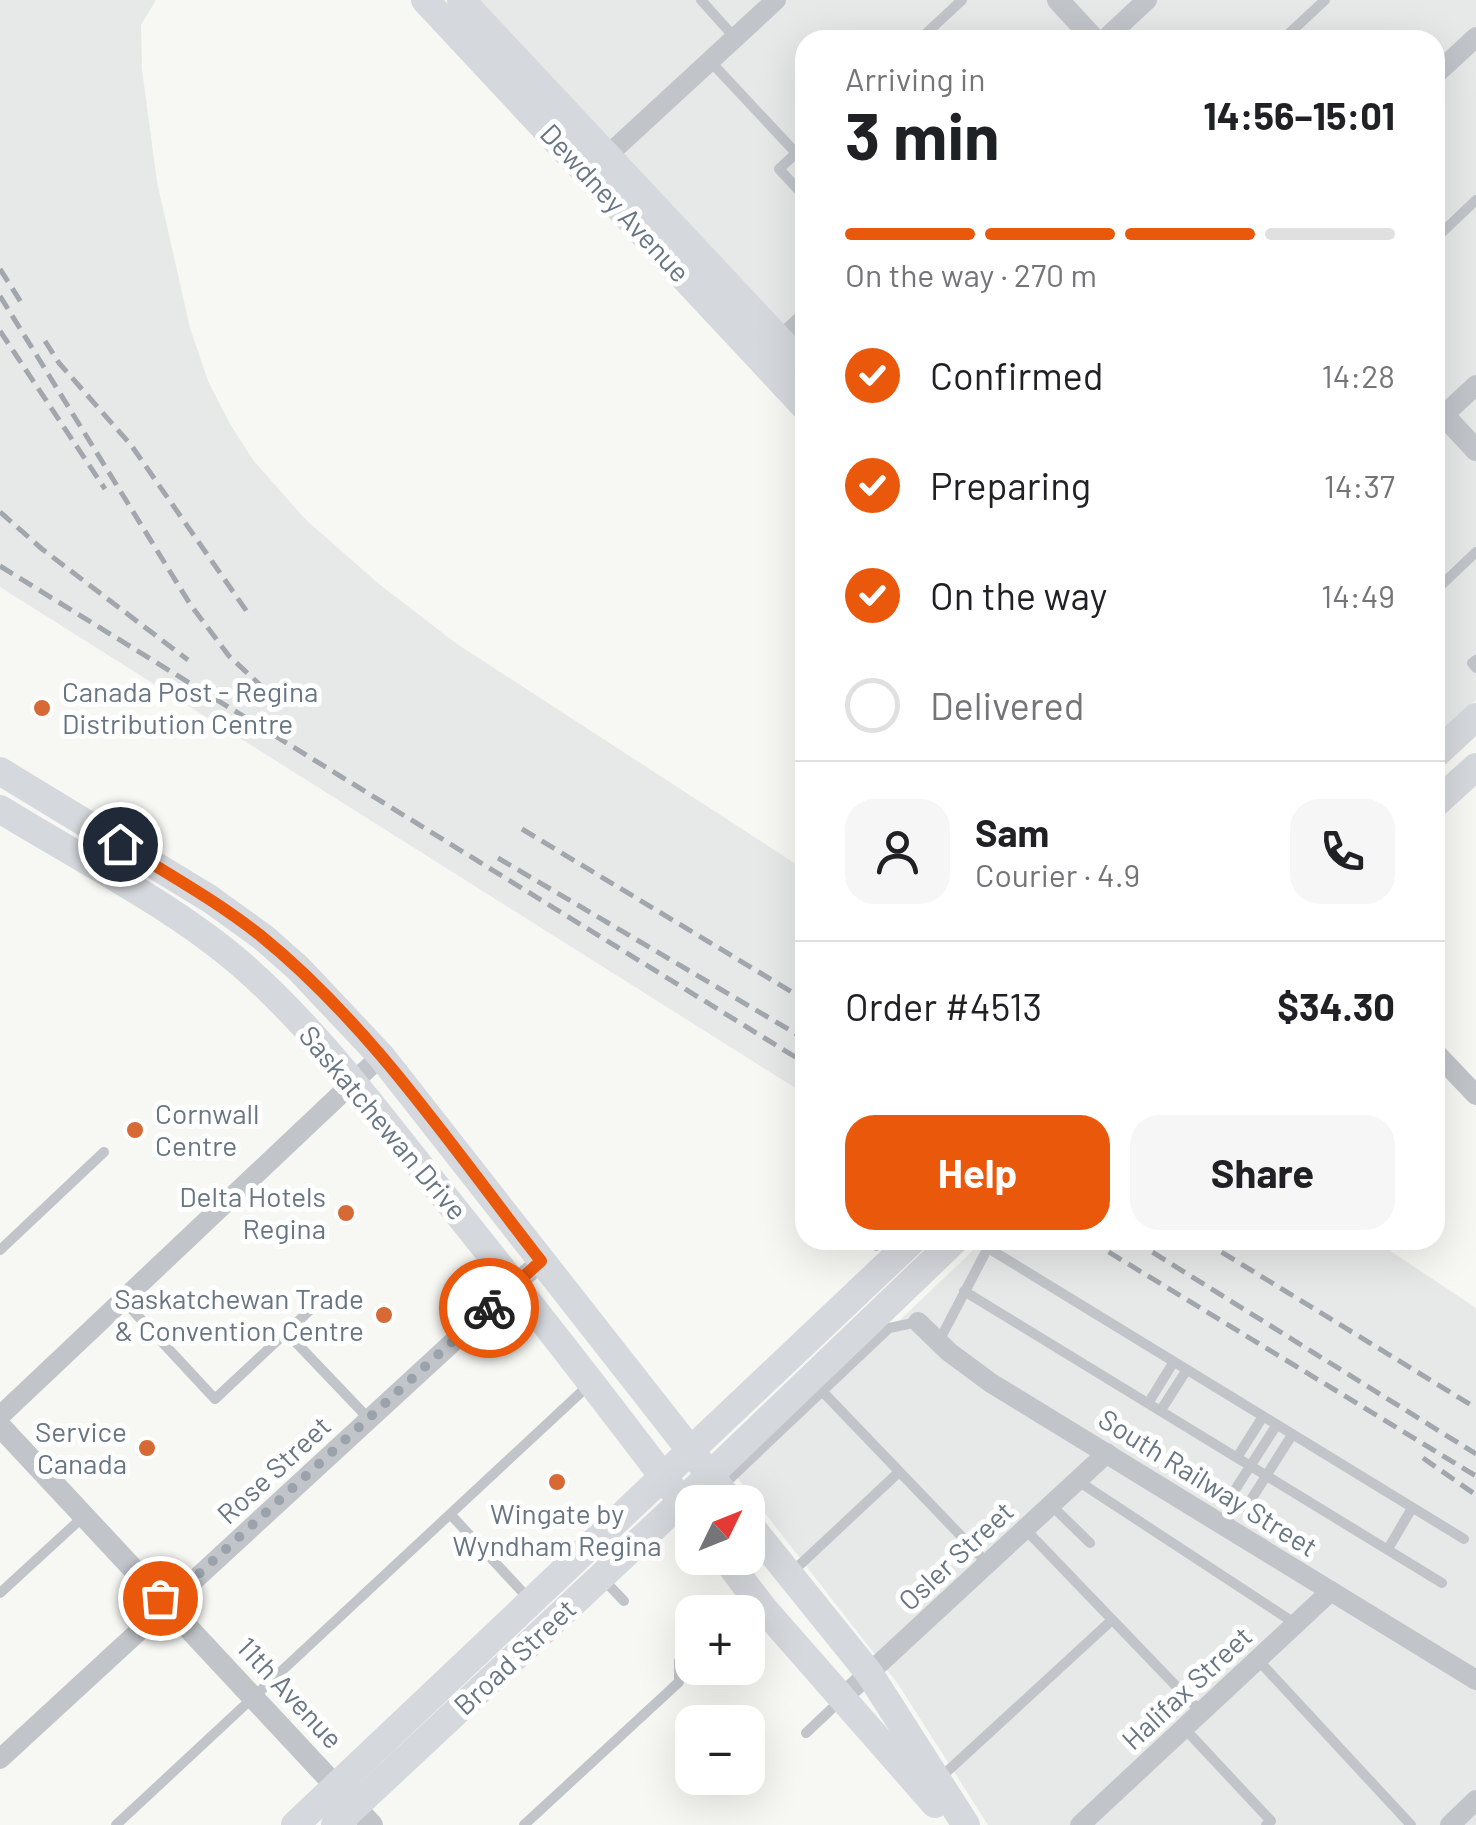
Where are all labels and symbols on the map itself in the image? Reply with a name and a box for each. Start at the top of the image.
street label: Dewdney Avenue [534,116,698,288]
place label: Canada Post - Regina Distribution Centre [62,674,318,740]
marker: Canada Post - Regina Distribution Centre [31,697,53,719]
pin [78,802,163,887]
street label: Saskatchewan Drive [293,1018,475,1226]
place label: Cornwall Centre [155,1096,259,1162]
marker: Cornwall Centre [124,1119,146,1141]
place label: Delta Hotels Regina [179,1179,326,1245]
marker: Delta Hotels Regina [335,1202,357,1224]
courier [439,1258,539,1358]
place label: Saskatchewan Trade & Convention Centre [114,1281,364,1347]
marker: Saskatchewan Trade & Convention Centre [373,1304,395,1326]
street label: South Railway Street [1093,1401,1324,1563]
street label: Rose Street [210,1408,337,1530]
place label: Service Canada [35,1414,127,1480]
marker: Service Canada [136,1437,158,1459]
marker: Wingate by Wyndham Regina [546,1471,568,1493]
north arrow [675,1485,765,1575]
street label: Osler Street [891,1494,1020,1617]
place label: Wingate by Wyndham Regina [452,1496,662,1562]
pin [118,1556,203,1641]
street label: Broad Street [446,1591,582,1721]
street label: Halifax Street [1114,1618,1258,1756]
street label: 11th Avenue [231,1630,351,1755]

